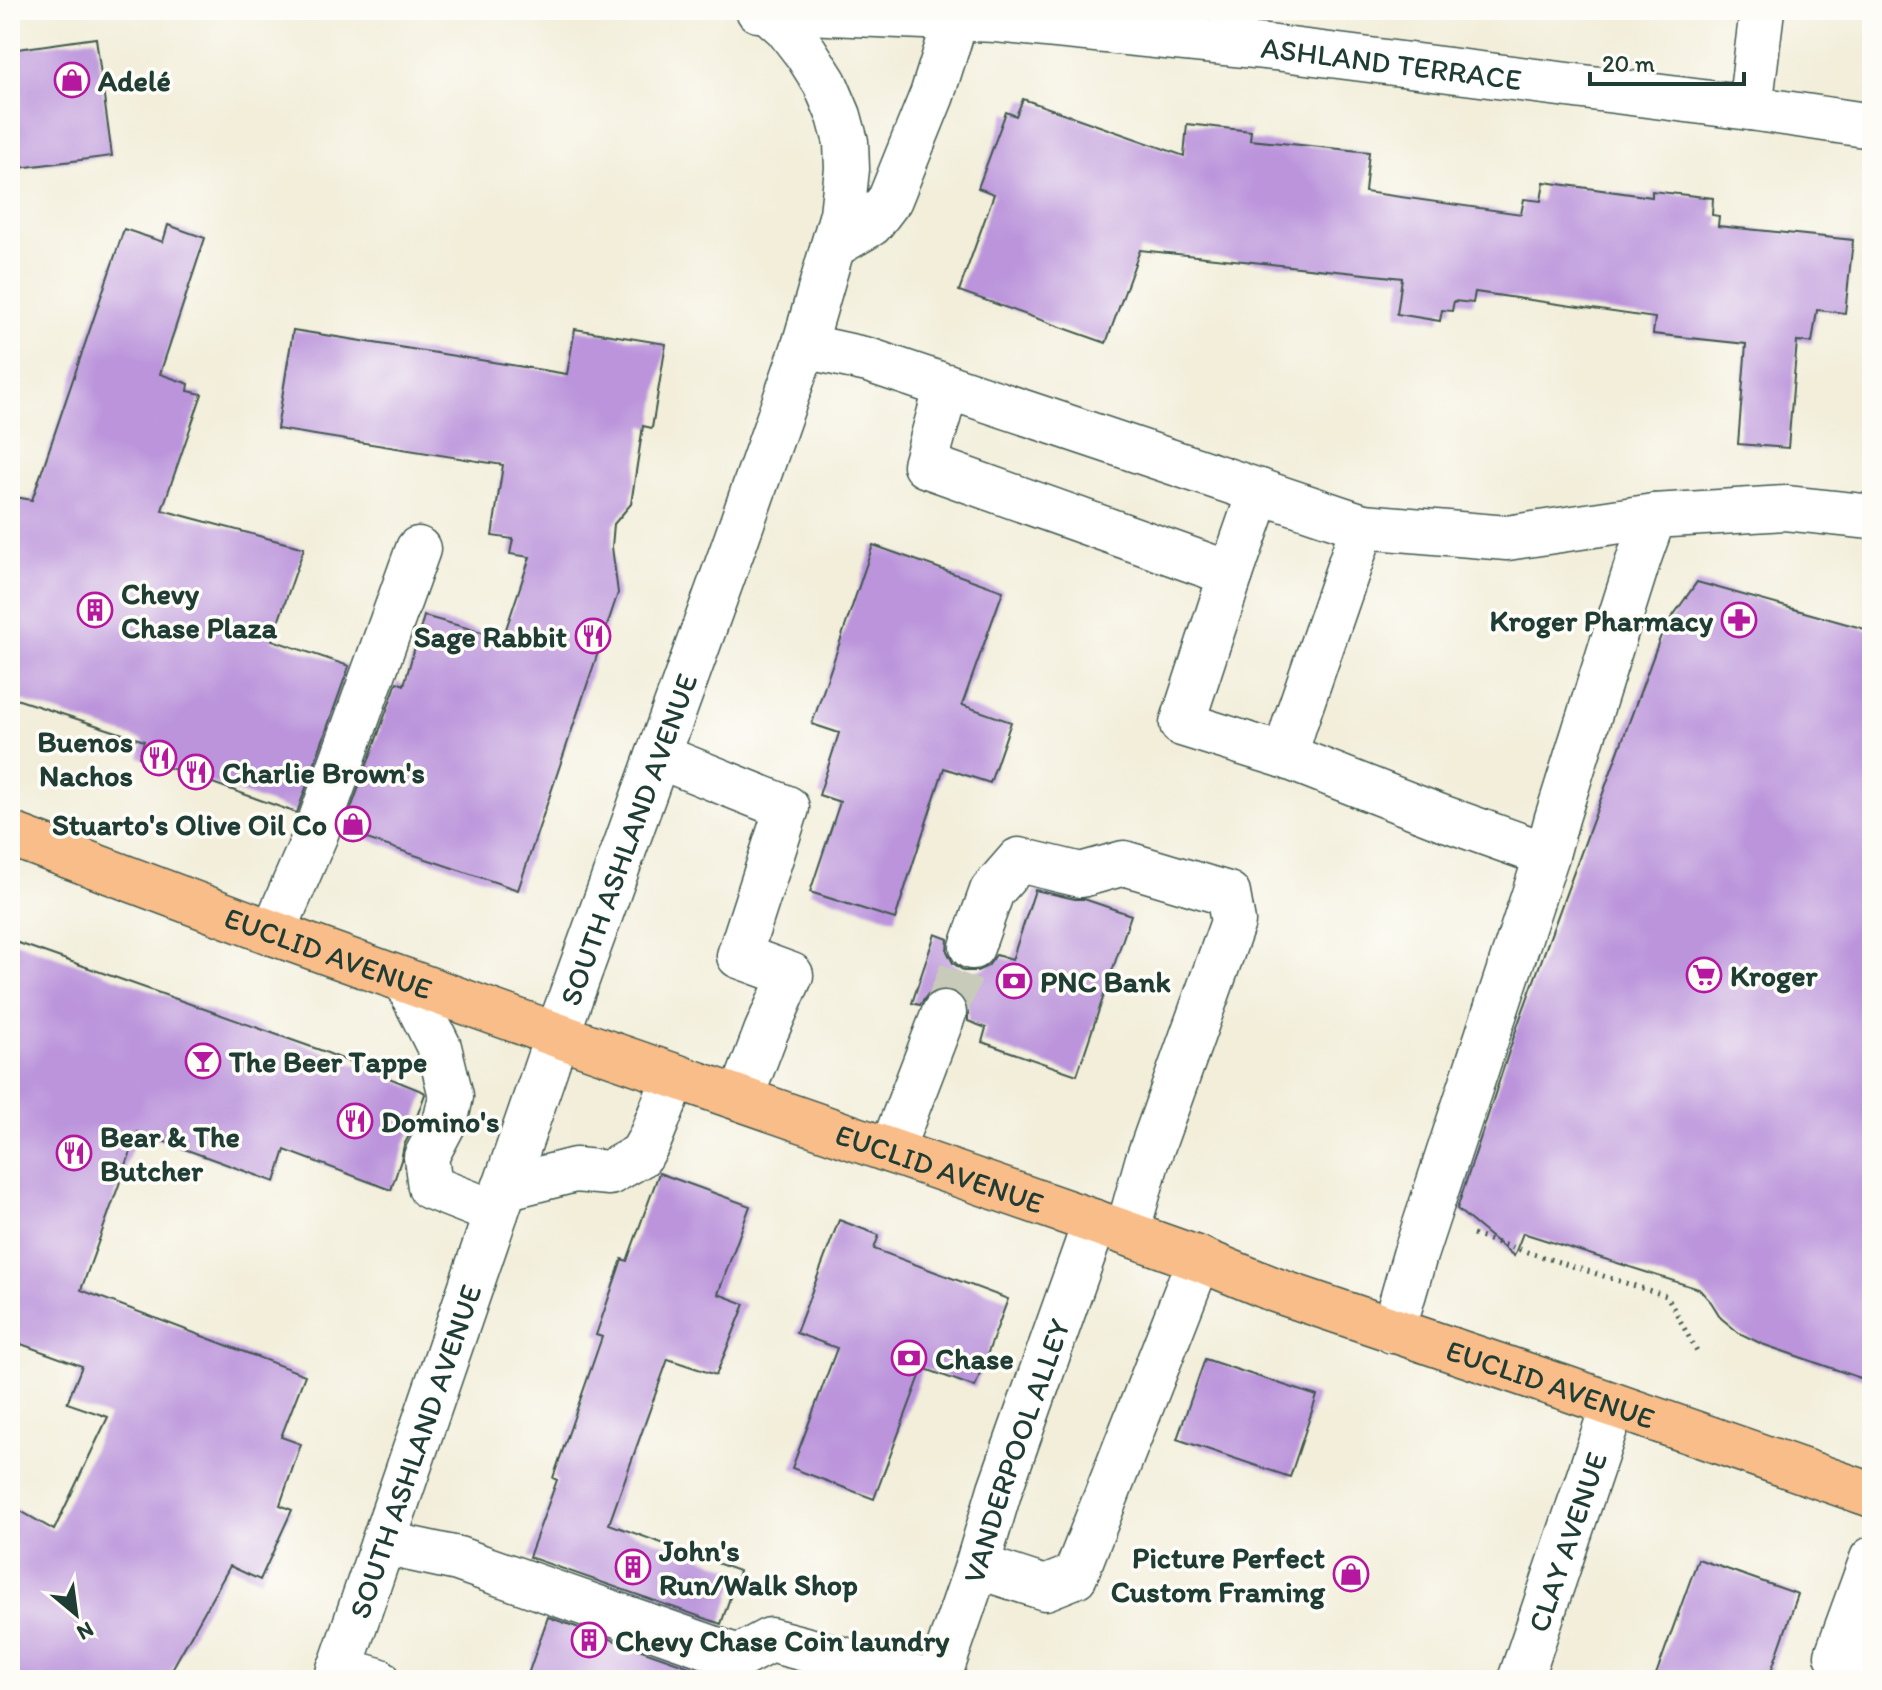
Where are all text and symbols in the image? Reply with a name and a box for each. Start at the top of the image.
street label: ASHLAND TERRACE [1259,28,1524,98]
scale bar [1590,36,1744,86]
text: 20 m [1602,49,1655,78]
shop icon: Adelé [53,61,91,99]
place label: Adelé [97,62,171,99]
place label: Chevy Chase Plaza [121,575,278,646]
building icon: Chevy Chase Plaza [76,591,114,629]
pharmacy icon: Kroger Pharmacy [1720,601,1758,639]
place label: Kroger Pharmacy [1490,602,1714,639]
restaurant icon: Sage Rabbit [574,617,612,655]
place label: Sage Rabbit [414,618,567,655]
street label: SOUTH ASHLAND AVENUE [551,668,705,1010]
place label: Buenos Nachos [37,723,133,794]
restaurant icon: Buenos Nachos [140,739,178,777]
restaurant icon: Charlie Brown's [177,753,215,791]
place label: Charlie Brown's [222,754,425,791]
shop icon: Stuarto's Olive Oil Co [334,805,372,843]
place label: Stuarto's Olive Oil Co [52,806,327,843]
street label: EUCLID AVENUE [220,898,437,1007]
supermarket icon: Kroger [1685,956,1723,994]
place label: Kroger [1730,957,1819,994]
bank icon: PNC Bank [995,962,1033,1000]
place label: PNC Bank [1040,963,1171,1000]
bar icon: The Beer Tappe [184,1042,222,1080]
place label: The Beer Tappe [228,1043,427,1080]
restaurant icon: Domino's [336,1102,374,1140]
place label: Domino's [381,1103,499,1140]
street label: EUCLID AVENUE [831,1115,1049,1221]
place label: Bear & The Butcher [100,1118,240,1189]
restaurant icon: Bear & The Butcher [55,1134,93,1172]
street label: SOUTH ASHLAND AVENUE [340,1279,489,1623]
street label: VANDERPOOL ALLEY [954,1314,1078,1588]
street label: EUCLID AVENUE [1442,1331,1660,1436]
bank icon: Chase [890,1339,928,1377]
place label: Chase [935,1340,1014,1377]
street label: CLAY AVENUE [1519,1447,1614,1637]
place label: John's Run/Walk Shop [658,1532,858,1603]
place label: Picture Perfect Custom Framing [1111,1539,1326,1610]
building icon: John's Run/Walk Shop [614,1548,652,1586]
shop icon: Picture Perfect Custom Framing [1332,1555,1370,1593]
north arrow [36,1574,116,1654]
text: N [72,1616,98,1646]
building icon: Chevy Chase Coin laundry [570,1621,608,1659]
place label: Chevy Chase Coin laundry [615,1622,950,1659]

